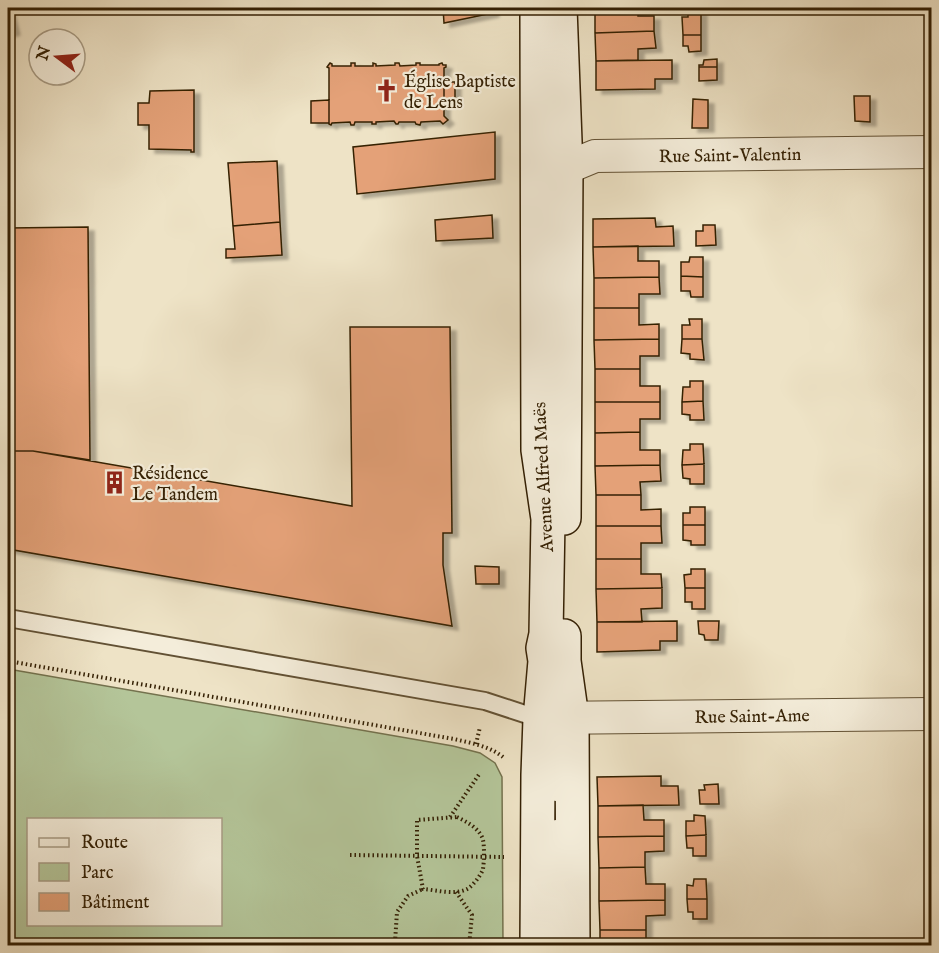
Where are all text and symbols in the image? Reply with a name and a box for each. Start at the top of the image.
north arrow [27,27,87,87]
text: N [33,44,56,64]
place label: Église Baptiste de Lens [404,69,516,115]
church icon: Église Baptiste de Lens [373,78,399,104]
street label: Rue Saint-Valentin [659,144,802,169]
street label: Avenue Alfred Maës [529,401,560,554]
place label: Résidence Le Tandem [132,463,218,507]
building icon: Résidence Le Tandem [101,470,127,496]
street label: Rue Saint-Ame [694,705,810,730]
legend [27,818,222,926]
text: Route [81,832,128,855]
text: Parc [81,862,114,885]
text: Bâtiment [81,892,150,915]

